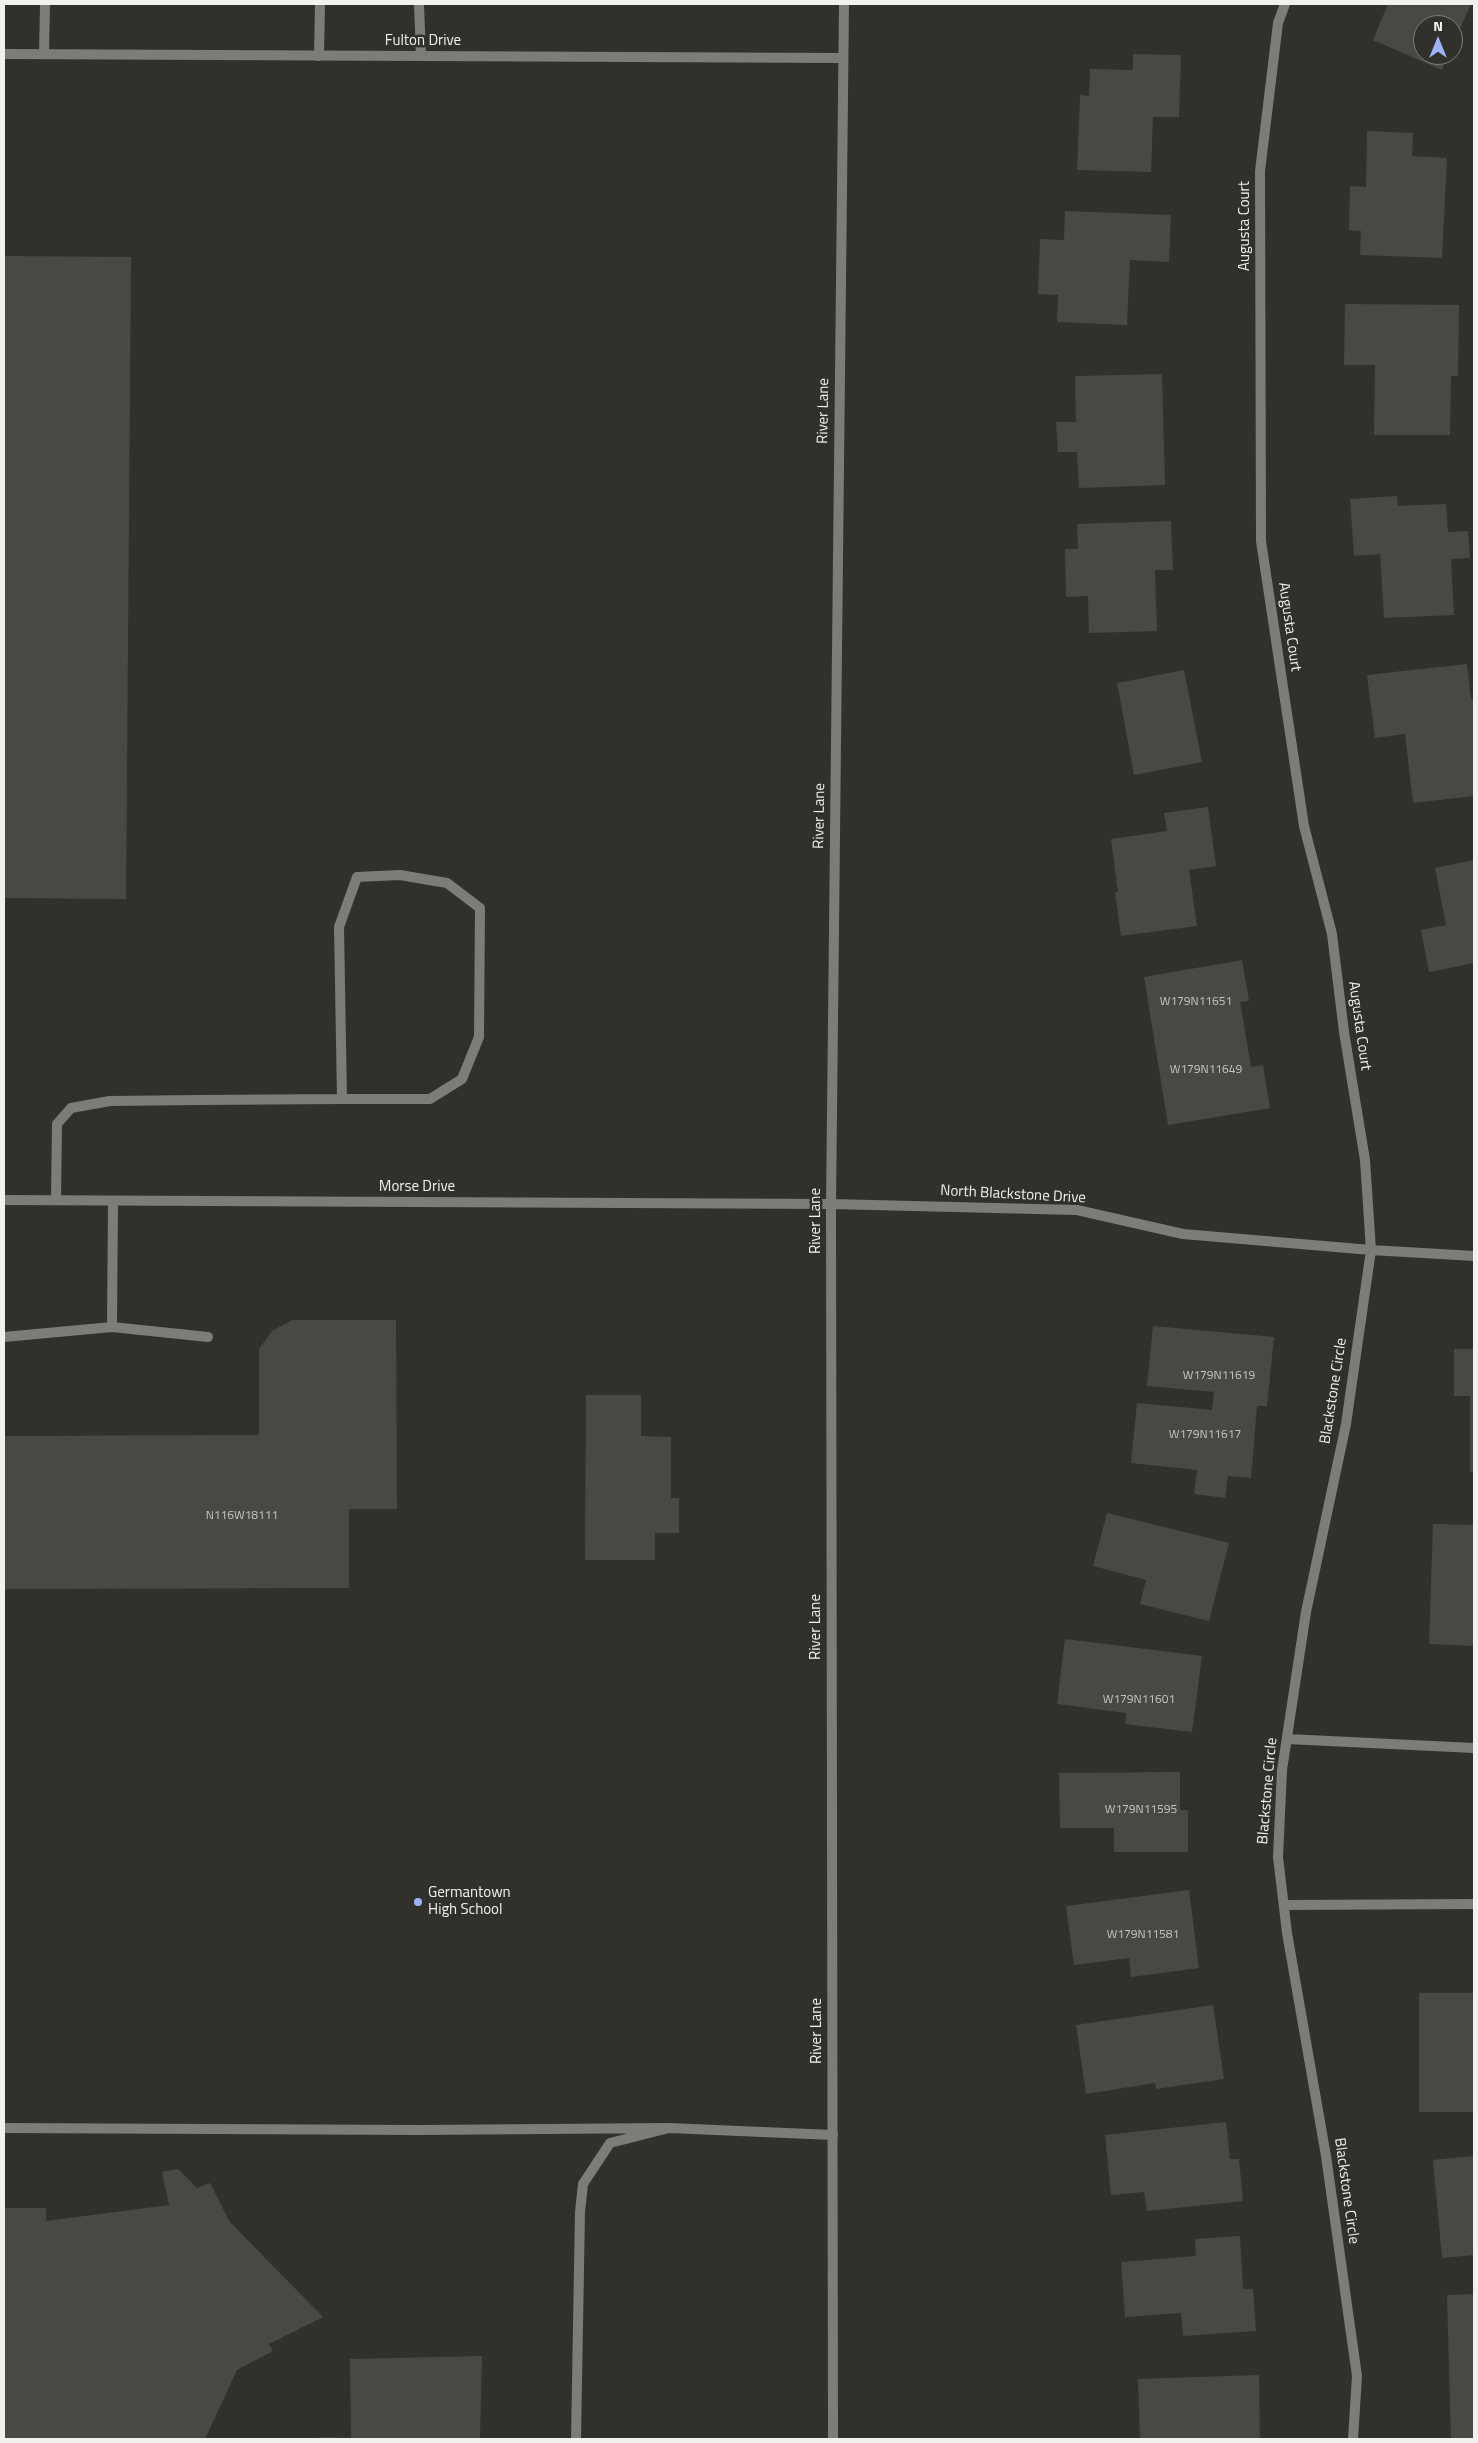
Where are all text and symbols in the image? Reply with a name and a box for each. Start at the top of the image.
north arrow [1413,15,1463,65]
text: N [1433,15,1443,36]
street label: Fulton Drive [385,32,461,50]
street label: Augusta Court [1236,181,1254,271]
street label: River Lane [814,378,834,444]
street label: Augusta Court [1274,581,1304,673]
street label: River Lane [810,783,830,849]
street label: Augusta Court [1344,980,1374,1072]
house number: W179N11651 [1160,995,1232,1009]
house number: W179N11649 [1170,1063,1242,1077]
street label: Morse Drive [379,1178,455,1196]
street label: North Blackstone Drive [940,1182,1086,1208]
street label: River Lane [807,1188,825,1254]
street label: Blackstone Circle [1317,1337,1351,1445]
house number: W179N11619 [1183,1369,1255,1383]
house number: W179N11617 [1169,1428,1241,1442]
house number: N116W18111 [206,1509,278,1523]
street label: River Lane [807,1594,825,1660]
house number: W179N11601 [1103,1693,1175,1707]
street label: Blackstone Circle [1254,1737,1282,1845]
house number: W179N11595 [1105,1803,1177,1817]
place label: Germantown High School [428,1884,511,1919]
marker: Germantown High School [412,1896,424,1908]
house number: W179N11581 [1107,1928,1179,1942]
street label: River Lane [808,1998,826,2064]
street label: Blackstone Circle [1330,2137,1362,2245]

